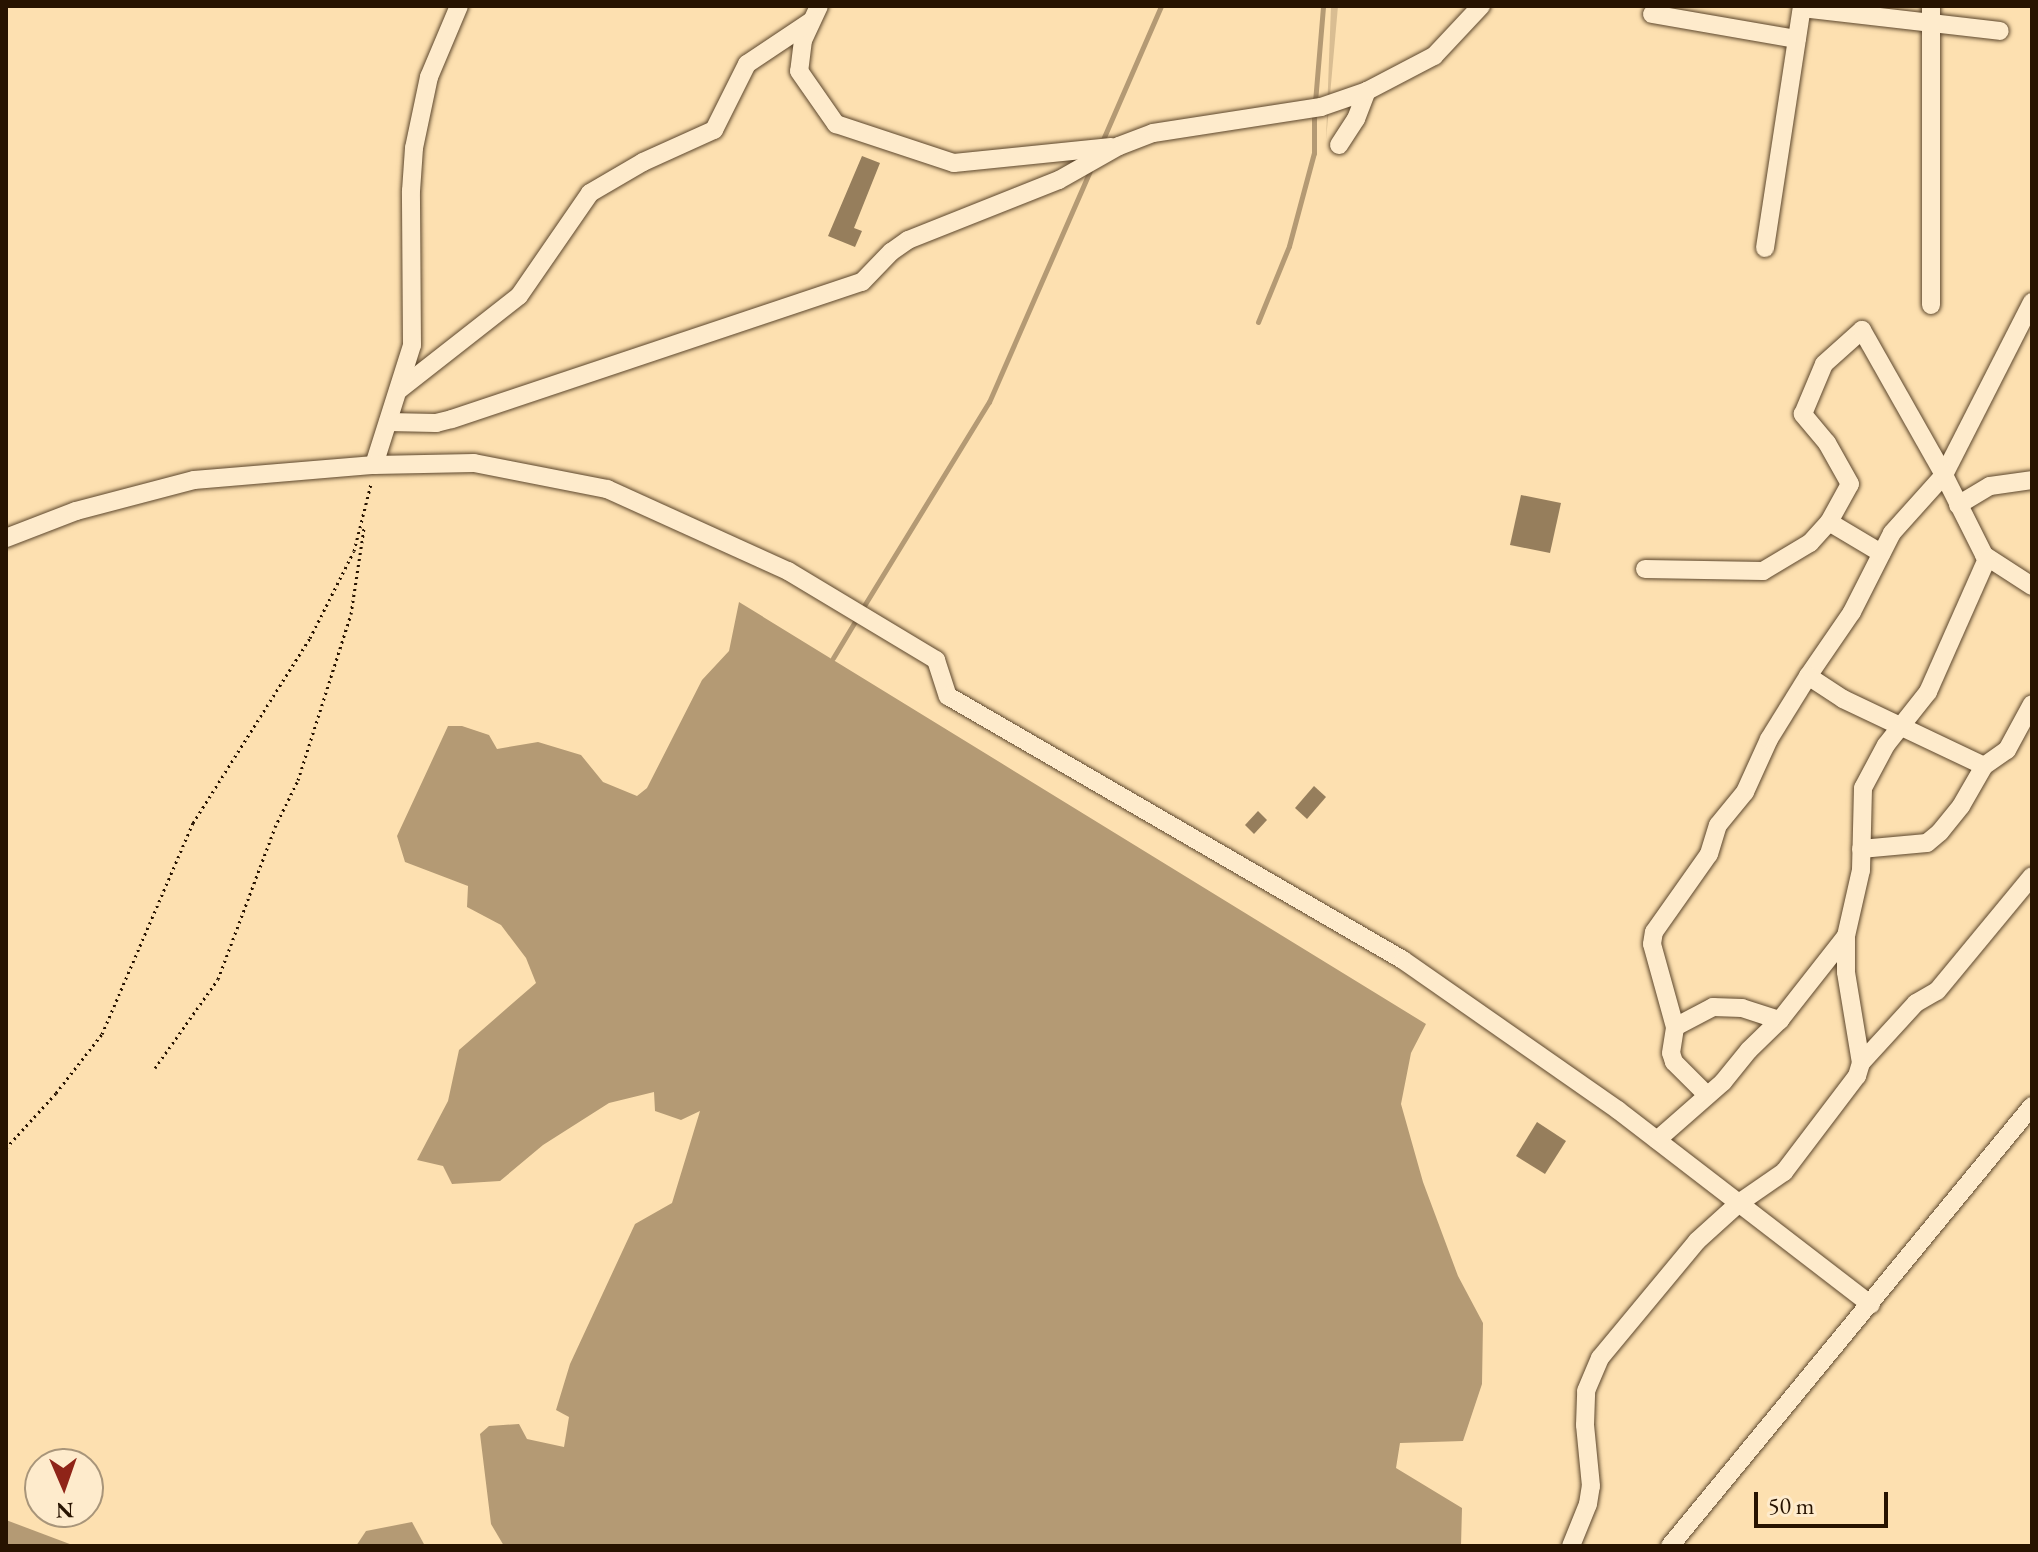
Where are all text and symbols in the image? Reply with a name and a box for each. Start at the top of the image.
north arrow [24,1448,104,1528]
scale bar [1758,1476,1892,1526]
text: 50 m [1768,1490,1815,1521]
text: N [55,1496,74,1525]

